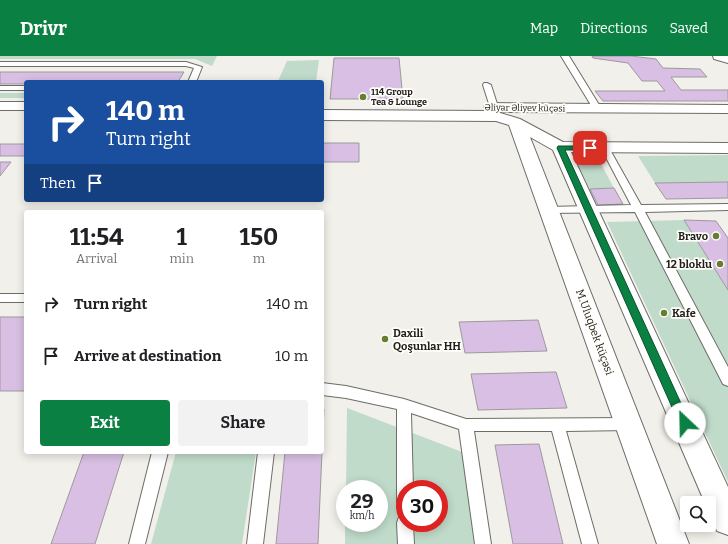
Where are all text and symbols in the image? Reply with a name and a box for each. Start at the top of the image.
text: Drivr [20,17,67,40]
text: Map [530,20,558,37]
text: Directions [580,20,648,37]
text: Saved [670,20,708,37]
place label: 114 Group Tea & Lounge [371,87,427,107]
marker: 114 Group Tea & Lounge [358,92,368,102]
text: 140 m [106,94,185,127]
icon: right [40,96,92,148]
street label: Əliyar Əliyev küçəsi [485,102,566,114]
text: Turn right [106,128,191,150]
pin [573,131,607,165]
icon: arrive [579,137,601,159]
icon: arrive [84,172,106,194]
text: Then [40,174,76,192]
text: 11:54 [70,223,124,251]
text: 1 [176,223,187,251]
text: 150 [240,223,278,251]
place label: Bravo [678,230,708,243]
marker: Bravo [711,231,721,241]
text: Arrival [76,251,117,266]
text: min [169,251,194,266]
text: m [253,251,265,266]
place label: 12 bloklu [666,258,712,271]
marker: 12 bloklu [715,259,725,269]
street label: M.Uluqbek küçəsi [573,287,616,378]
icon: right [40,293,62,315]
text: Turn right [74,295,147,313]
text: 140 m [266,295,308,313]
place label: Kafe [672,307,696,320]
marker: Kafe [659,308,669,318]
place label: Daxili Qoşunlar HH [393,327,461,353]
marker: Daxili Qoşunlar HH [380,334,390,344]
icon: arrive [40,345,62,367]
text: Arrive at destination [74,347,221,365]
text: 10 m [275,347,308,365]
button: Exit [40,400,170,446]
button: Share [178,400,308,446]
position arrow [664,402,706,444]
speed limit sign: 30 [396,480,448,532]
text: 29 [350,489,374,513]
map controls [680,496,716,532]
button: search [680,496,716,532]
text: km/h [350,510,374,522]

